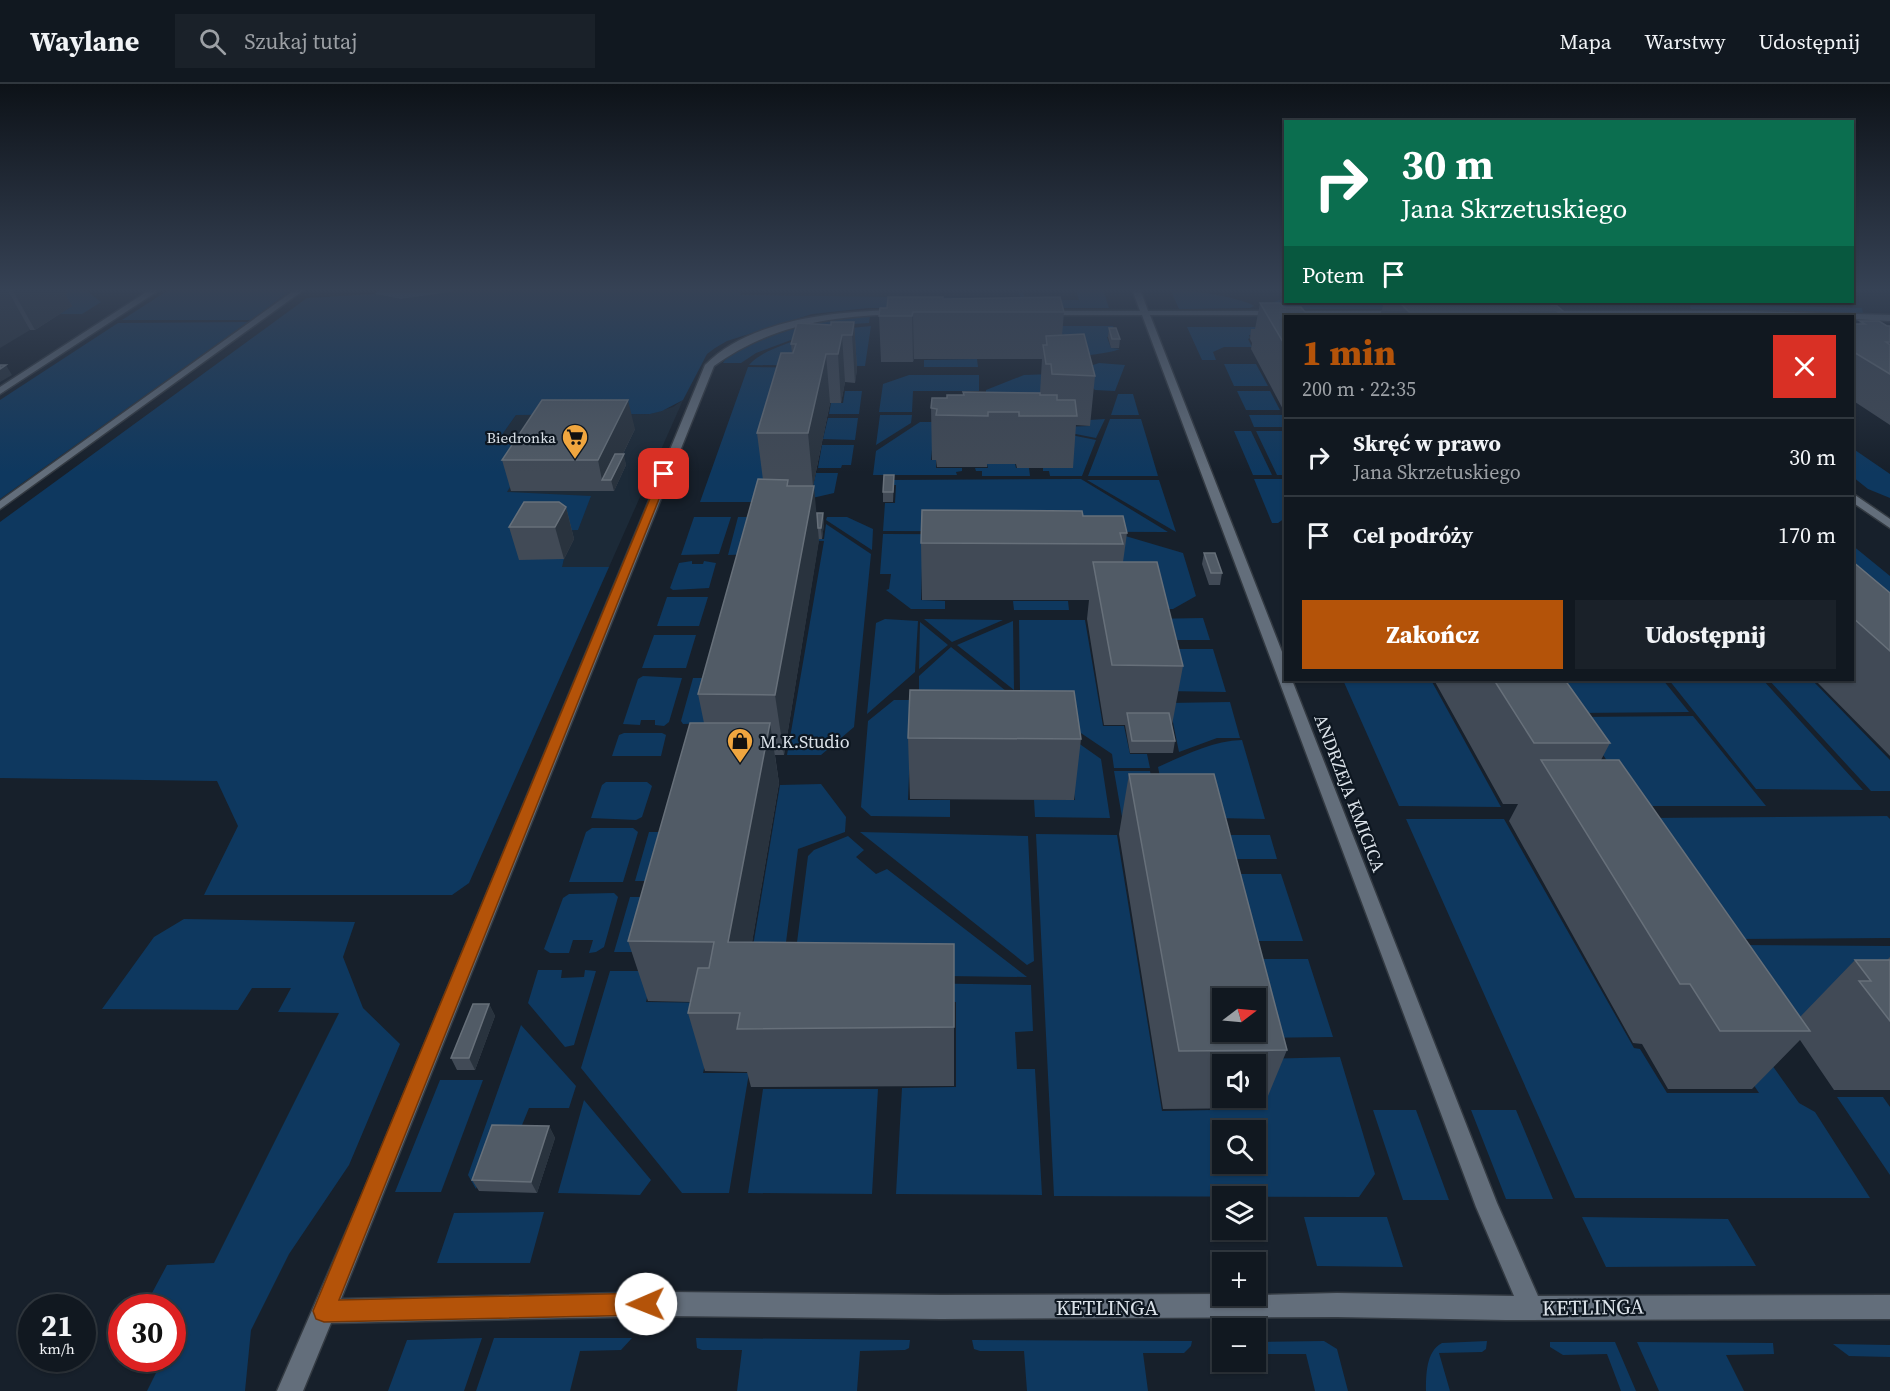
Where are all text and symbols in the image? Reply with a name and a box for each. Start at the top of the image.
search box [175,14,595,68]
text: Waylane [30,22,139,60]
icon: search [196,25,229,58]
text: Szukaj tutaj [244,26,357,56]
text: Mapa [1560,27,1611,56]
text: Warstwy [1644,27,1725,56]
text: Udostępnij [1758,27,1860,56]
text: 30 m [1401,135,1494,193]
icon: right [1302,144,1380,222]
text: Jana Skrzetuskiego [1401,190,1627,227]
icon: arrive [1377,258,1410,291]
text: Potem [1302,260,1365,290]
text: 1 min [1302,328,1396,377]
button: close [1773,335,1836,398]
text: 200 m · 22:35 [1302,375,1416,403]
supermarket icon: Biedronka [560,422,590,460]
place label: Biedronka [487,427,556,448]
text: Skręć w prawo [1353,428,1501,458]
icon: right [1302,441,1335,474]
text: 30 m [1789,442,1836,472]
pin [638,448,689,499]
icon: arrive [647,457,680,490]
text: Jana Skrzetuskiego [1353,458,1521,486]
icon: arrive [1302,519,1335,552]
text: Cel podróży [1353,520,1473,550]
text: 170 m [1778,520,1836,550]
button: Zakończ [1302,600,1563,669]
button: Udostępnij [1575,600,1836,669]
street label: ANDRZEJA KMICICA [1308,710,1392,876]
shop icon: M.K.Studio [725,726,755,764]
place label: M.K.Studio [760,729,850,754]
north arrow [1212,988,1266,1042]
map controls [1212,988,1266,1372]
button: sound [1212,1054,1266,1108]
button: search [1212,1120,1266,1174]
button: layers [1212,1186,1266,1240]
button: + [1212,1252,1266,1306]
position arrow [614,1272,678,1336]
street label: KETLINGA [1542,1292,1644,1322]
street label: KETLINGA [1056,1293,1158,1322]
speed limit sign: 30 [108,1294,186,1372]
text: 21 [41,1305,73,1346]
button: − [1212,1318,1266,1372]
text: km/h [39,1338,75,1359]

